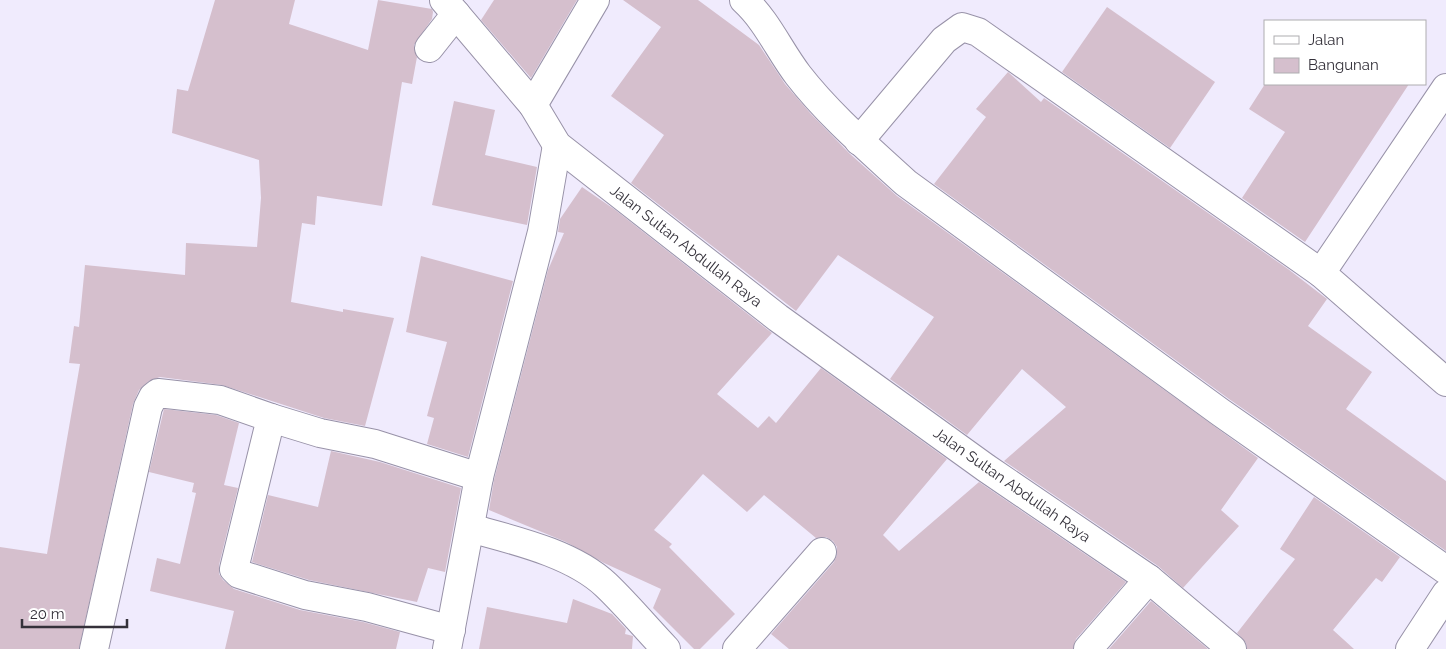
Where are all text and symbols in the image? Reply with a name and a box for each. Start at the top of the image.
legend [1264,20,1426,85]
text: Jalan [1308,31,1344,49]
text: Bangunan [1308,56,1379,74]
street label: Jalan Sultan Abdullah Raya [606,181,766,311]
street label: Jalan Sultan Abdullah Raya [930,424,1094,546]
scale bar [22,596,128,628]
text: 20 m [30,605,65,623]

